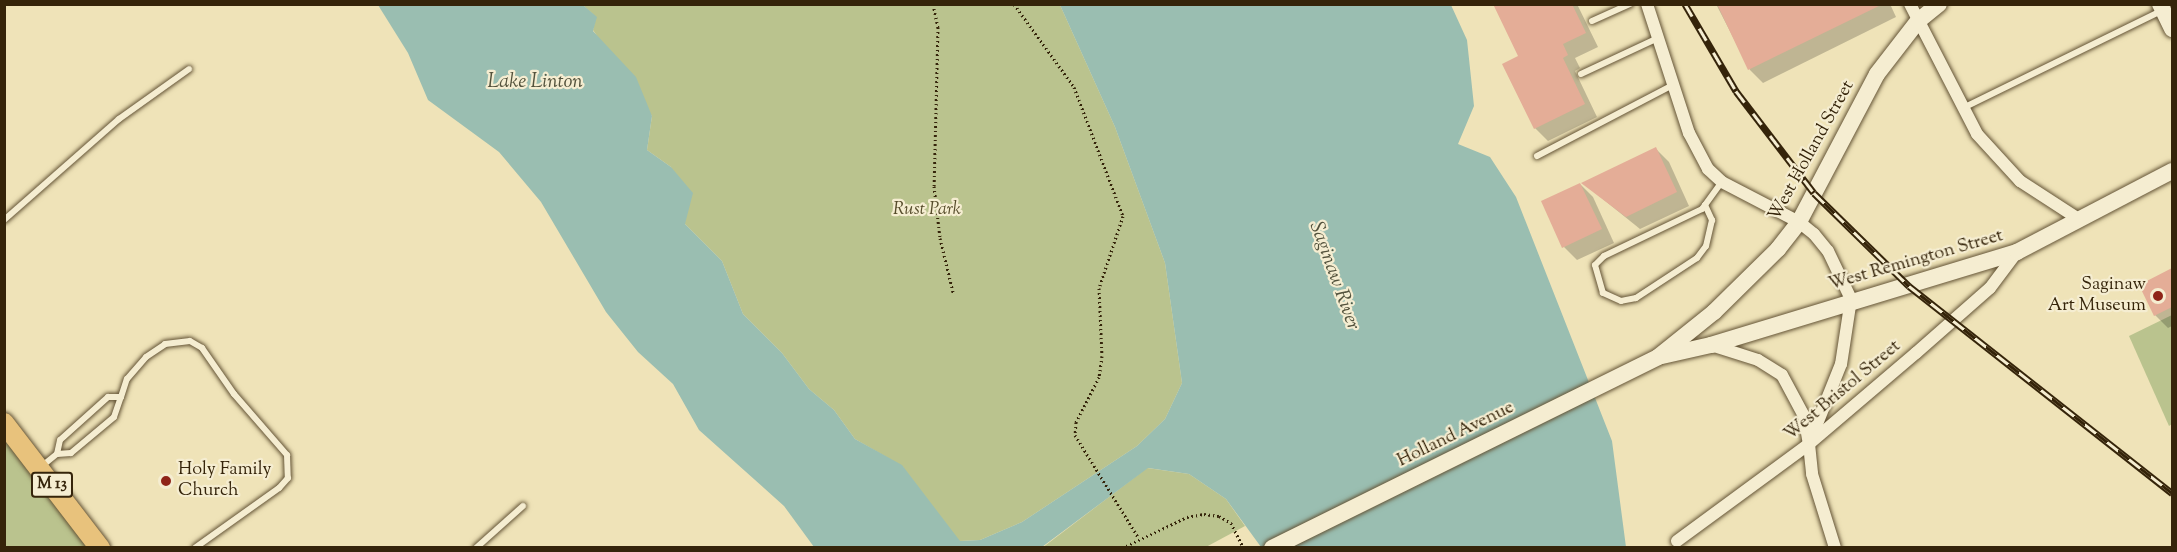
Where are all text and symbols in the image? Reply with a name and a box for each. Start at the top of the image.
water label: Lake Linton [487,70,583,94]
street label: West Holland Street [1765,77,1859,225]
park label: Rust Park [893,199,961,221]
water label: Saginaw River [1303,219,1365,333]
street label: West Remington Street [1826,226,2006,296]
place label: Saginaw Art Museum [2048,275,2146,318]
marker: Saginaw Art Museum [2151,289,2165,303]
street label: West Bristol Street [1780,336,1906,446]
street label: Holland Avenue [1394,397,1518,473]
place label: Holy Family Church [178,460,271,502]
road number: M 13 [29,472,74,498]
marker: Holy Family Church [159,474,173,488]

